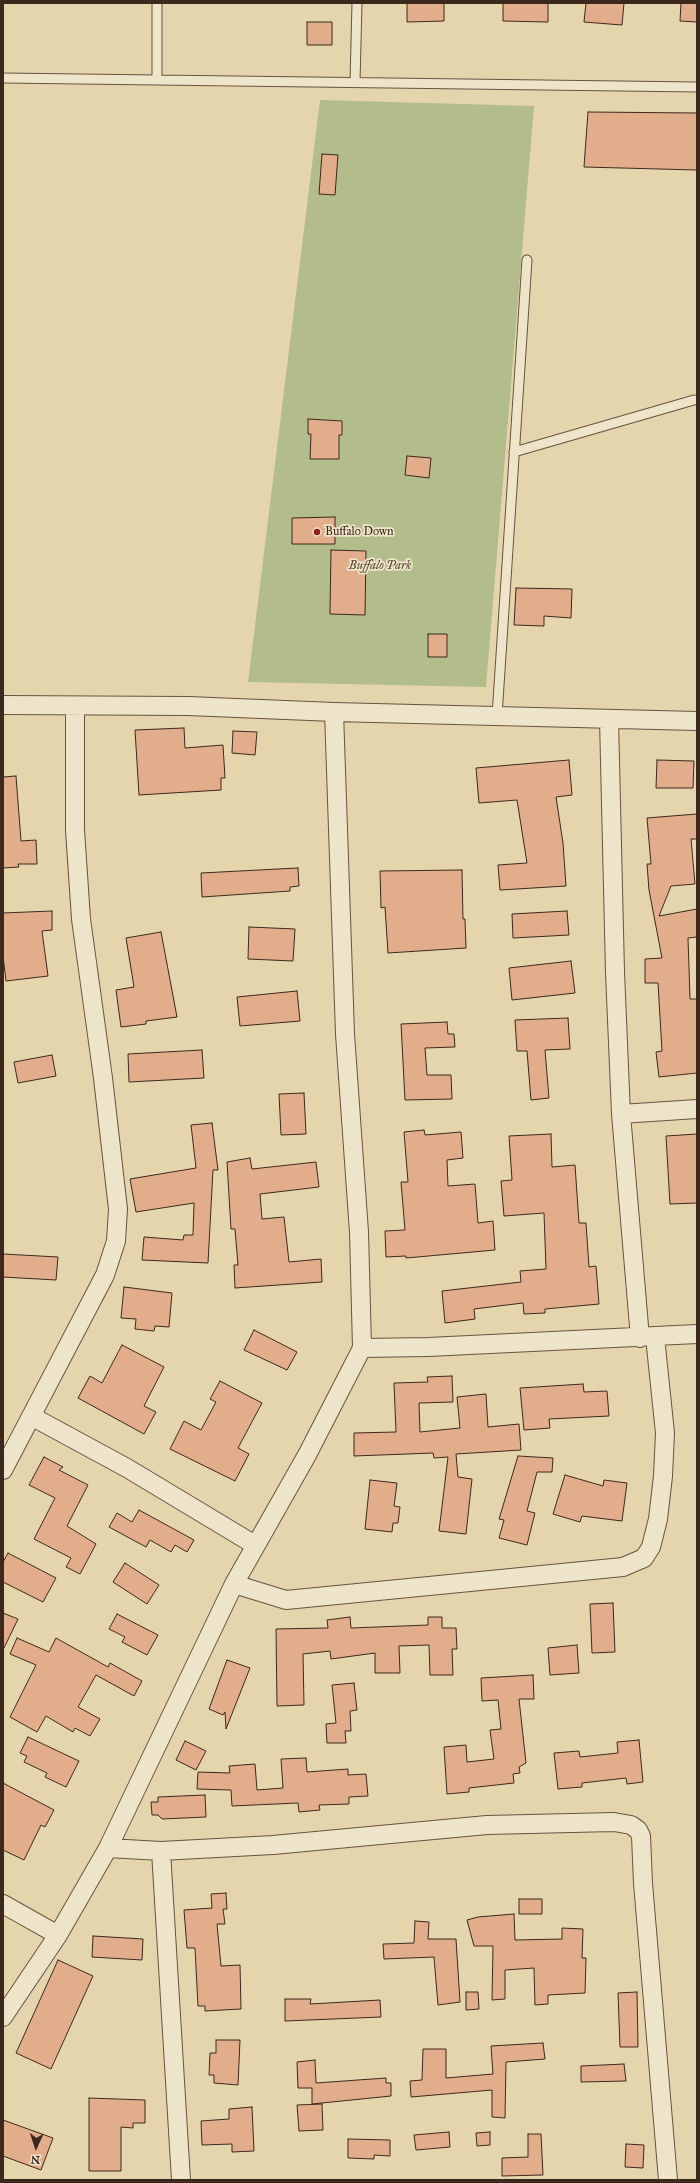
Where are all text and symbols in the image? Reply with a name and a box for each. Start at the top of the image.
place label: Buffalo Down [325,525,393,539]
marker: Buffalo Down [312,527,322,537]
park label: Buffalo Park [349,559,411,573]
north arrow [16,2127,56,2167]
text: N [30,2153,40,2166]

